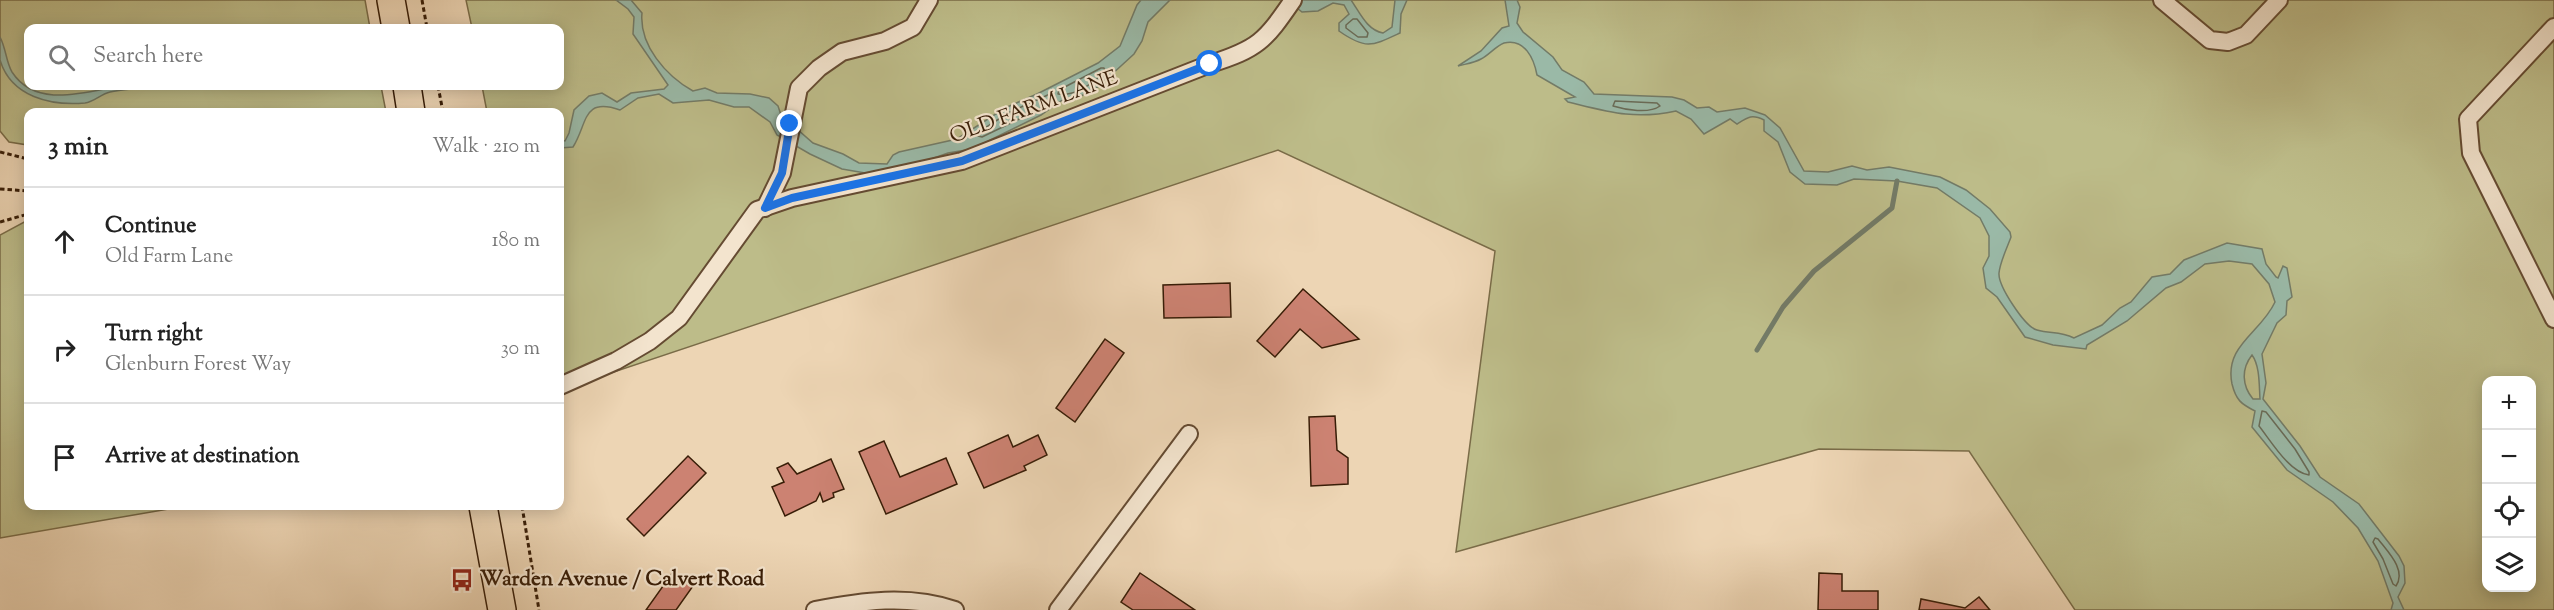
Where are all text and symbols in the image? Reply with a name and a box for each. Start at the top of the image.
search box [24,24,564,90]
icon: search [45,41,78,74]
text: Search here [93,41,203,73]
route start [1196,50,1222,76]
street label: OLD FARM LANE [946,64,1123,152]
route end [776,110,802,136]
text: 3 min [48,129,108,166]
text: Walk · 210 m [432,133,540,162]
text: Continue [105,211,196,243]
icon: ahead [48,225,81,258]
text: 180 m [492,227,540,256]
text: Old Farm Lane [105,243,233,272]
text: Turn right [105,319,202,351]
icon: right [48,333,81,366]
text: 30 m [501,335,540,364]
text: Glenburn Forest Way [105,351,291,380]
map controls [2482,376,2536,592]
button: + [2482,376,2536,430]
button: − [2482,430,2536,484]
icon: arrive [48,441,81,474]
text: Arrive at destination [105,441,300,473]
button: locate [2482,484,2536,538]
button: layers [2482,538,2536,592]
place label: Warden Avenue / Calvert Road [480,565,765,595]
bus stop icon: Warden Avenue / Calvert Road [449,567,475,593]

